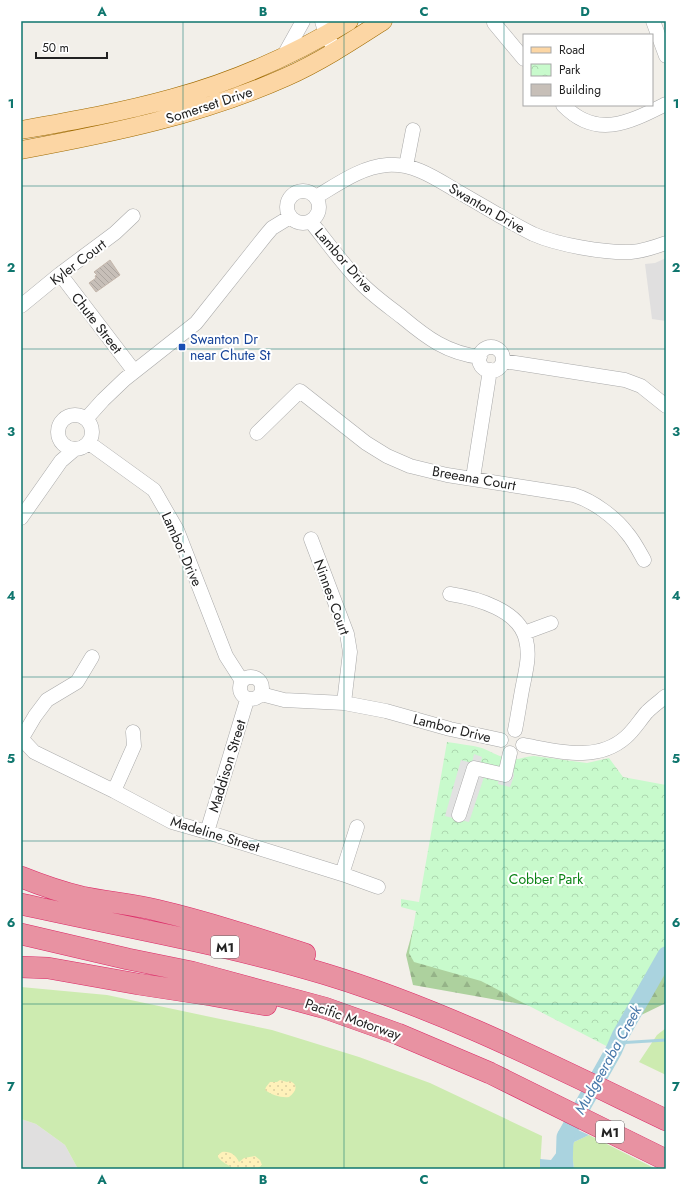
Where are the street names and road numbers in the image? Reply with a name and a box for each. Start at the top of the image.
street label: Somerset Drive [163,82,255,128]
street label: Swanton Drive [445,178,529,238]
street label: Lambor Drive [310,223,378,297]
street label: Kyler Court [46,234,111,290]
street label: Chute Street [67,288,128,358]
street label: Breeana Court [431,461,518,495]
street label: Lambor Drive [157,509,207,589]
street label: Ninnes Court [309,556,355,638]
street label: Lambor Drive [411,709,493,747]
street label: Maddison Street [203,717,251,815]
street label: Madeline Street [168,811,263,857]
road number: M1 [211,936,239,958]
street label: Pacific Motorway [302,993,405,1045]
road number: M1 [596,1121,624,1143]

